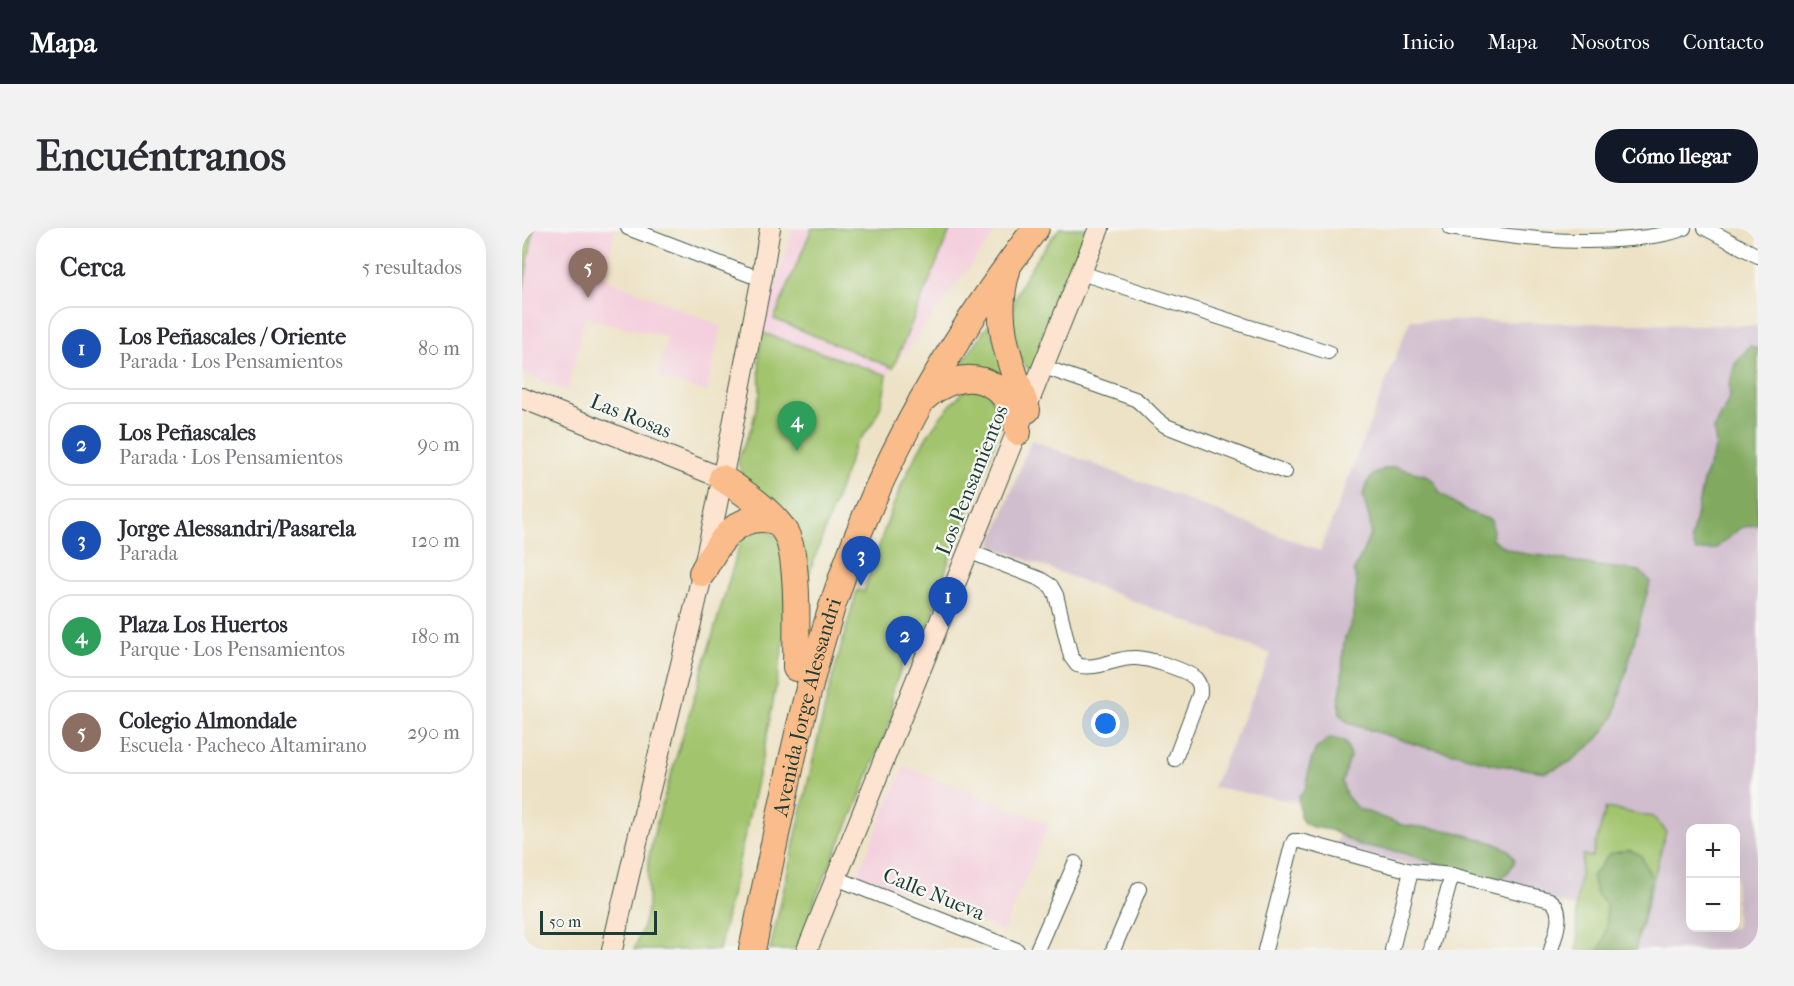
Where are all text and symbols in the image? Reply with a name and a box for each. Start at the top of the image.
text: Mapa [30,26,97,59]
text: Inicio [1402,30,1454,54]
text: Mapa [1487,30,1537,54]
text: Nosotros [1570,30,1650,54]
text: Contacto [1683,30,1764,54]
button: Cómo llegar [1595,129,1758,183]
text: Encuéntranos [36,132,286,181]
pin: 5 [568,248,608,298]
text: Cerca [60,252,125,283]
text: 5 resultados [362,256,462,279]
text: Los Peñascales / Oriente [119,324,346,350]
text: 1 [78,337,85,360]
text: 80 m [418,337,460,360]
text: Parada · Los Pensamientos [119,350,343,373]
street label: Las Rosas [587,389,675,443]
street label: Los Pensamientos [931,401,1013,559]
pin: 4 [778,402,816,451]
text: Los Peñascales [119,420,256,446]
text: 2 [76,433,87,456]
text: 90 m [418,433,460,456]
text: Parada · Los Pensamientos [119,446,343,469]
text: Jorge Alessandri/Pasarela [119,516,356,542]
text: 3 [77,529,86,552]
text: 120 m [411,529,460,552]
pin: 3 [842,536,880,586]
text: Parada [119,542,178,565]
pin: 1 [928,578,968,627]
street label: Avenida Jorge Alessandri [768,595,846,819]
text: Plaza Los Huertos [119,612,288,638]
pin: 2 [886,616,925,666]
text: 4 [76,625,87,648]
text: 180 m [411,625,460,648]
text: Parque · Los Pensamientos [119,638,345,661]
text: Colegio Almondale [119,708,297,734]
your location [1091,709,1120,738]
text: 5 [77,721,86,744]
text: 290 m [407,721,460,744]
text: Escuela · Pacheco Altamirano [119,734,367,757]
map controls [1686,824,1740,932]
button: + [1686,824,1740,878]
street label: Calle Nueva [880,863,989,925]
button: − [1686,878,1740,932]
scale bar [540,908,657,936]
text: 50 m [549,912,581,931]

